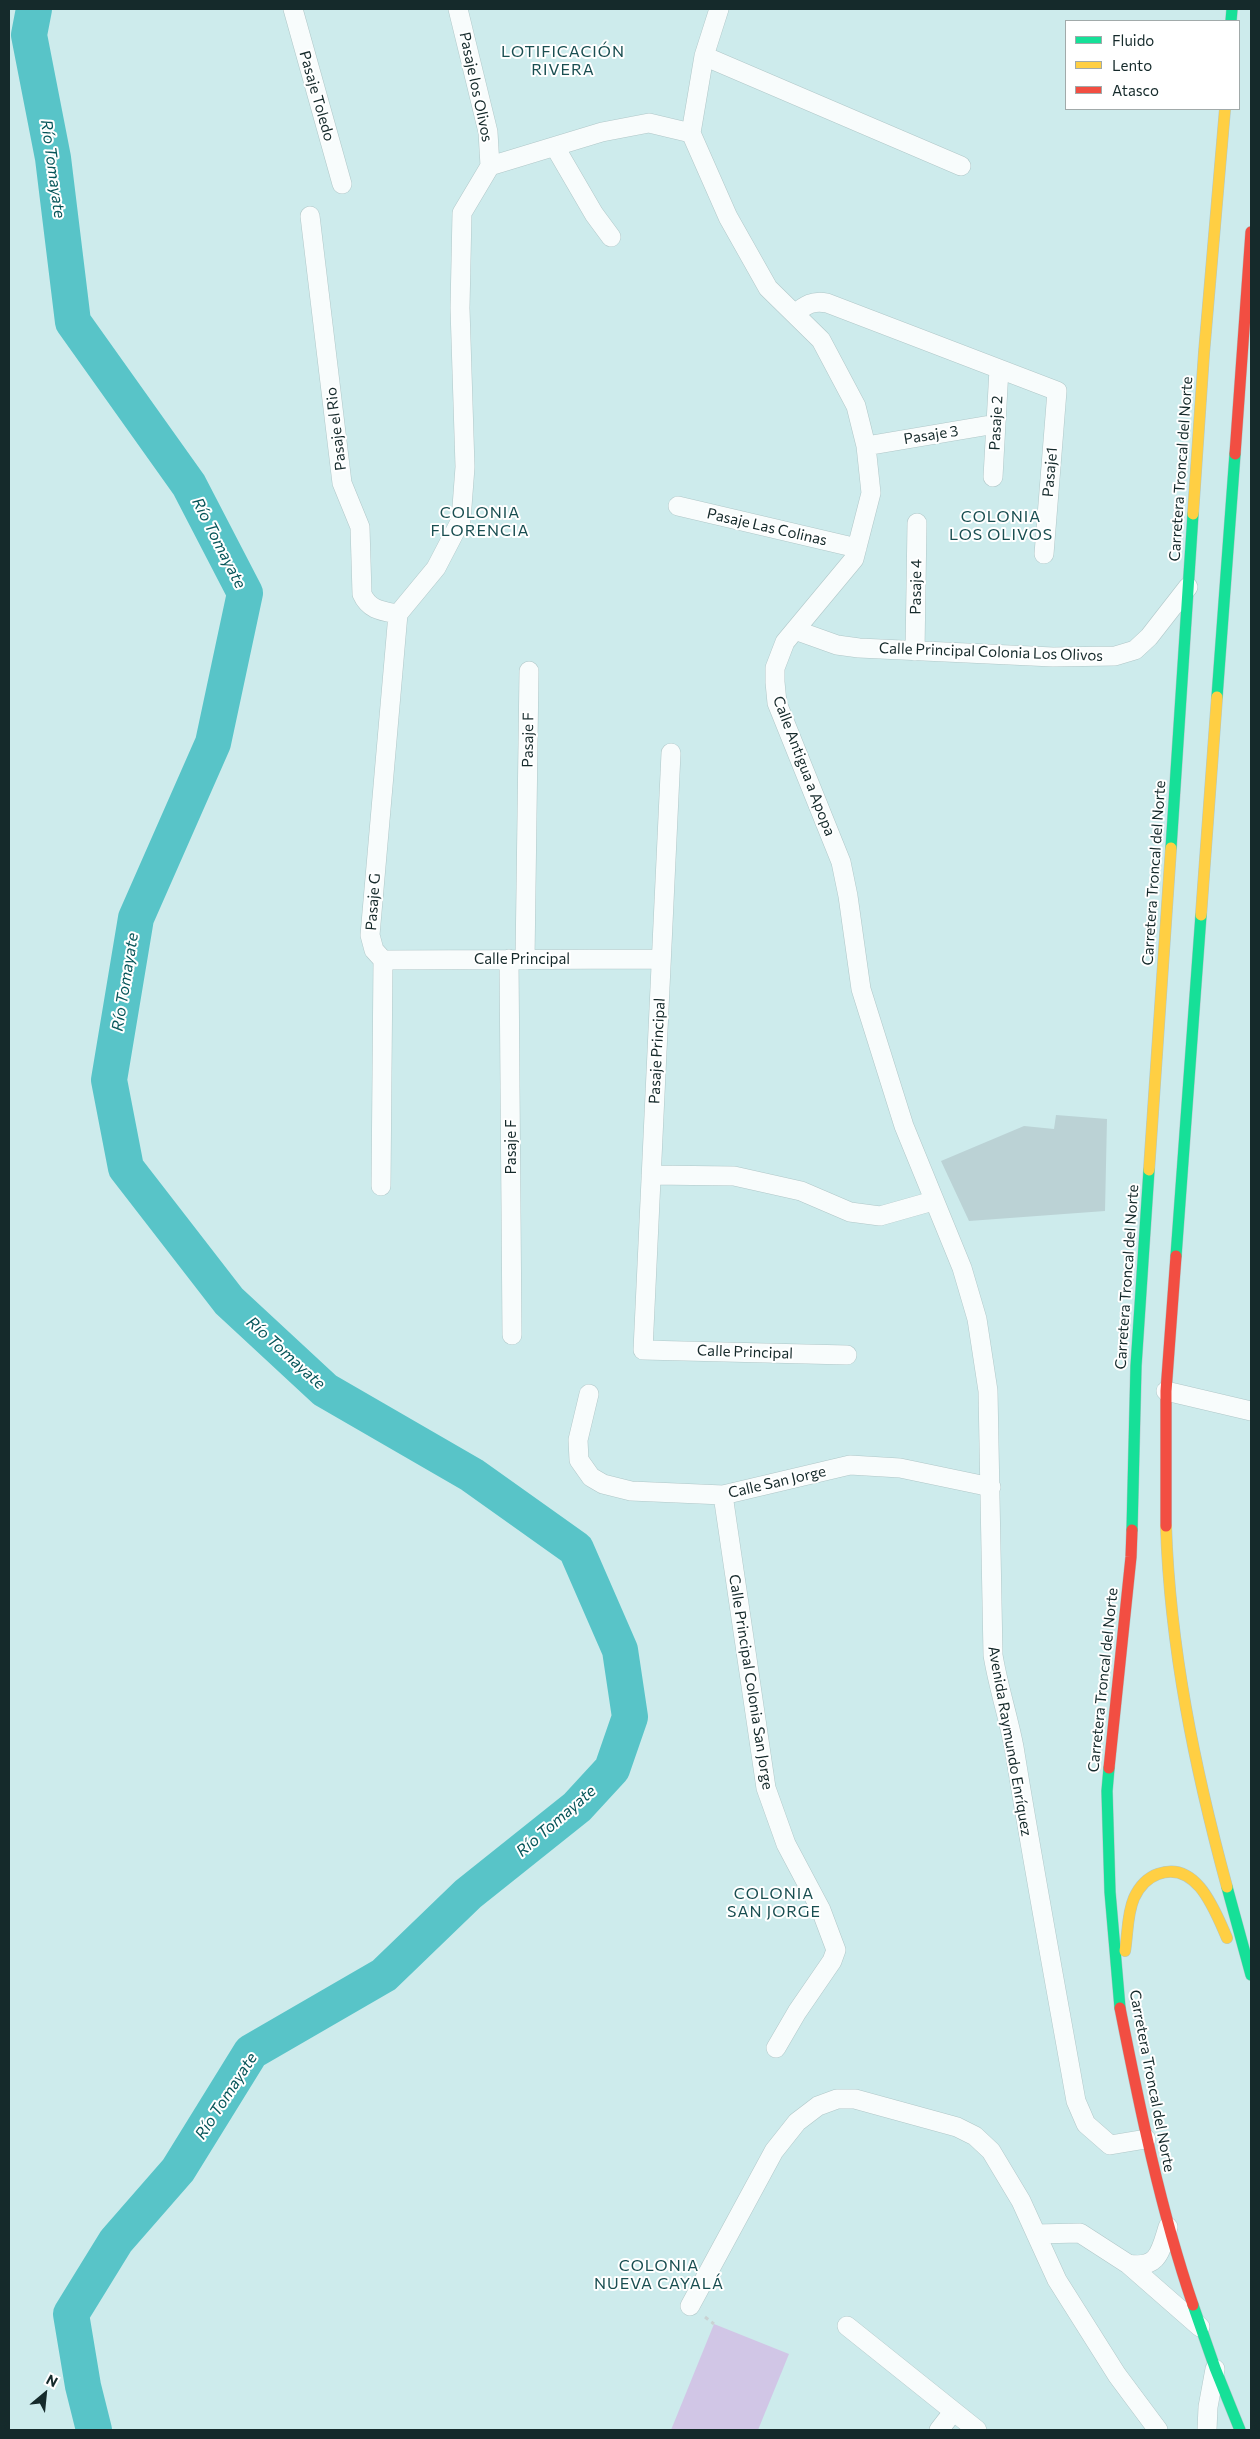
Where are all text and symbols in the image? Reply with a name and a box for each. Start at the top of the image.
legend [1065,20,1240,110]
street label: Pasaje los Olivos [456,30,496,144]
text: Fluido [1112,31,1154,49]
district label: LOTIFICACIÓN RIVERA [500,42,626,80]
street label: Pasaje Toledo [295,49,339,143]
text: Lento [1112,56,1152,74]
text: Atasco [1112,81,1159,99]
water label: Río Tomayate [37,118,69,220]
street label: Carretera Troncal del Norte [1166,376,1196,562]
street label: Pasaje el Rio [322,386,350,472]
street label: Pasaje 2 [986,395,1006,451]
street label: Pasaje 3 [902,422,960,448]
street label: Pasaje1 [1039,446,1061,498]
water label: Río Tomayate [188,494,250,592]
district label: COLONIA FLORENCIA [429,503,531,541]
street label: Pasaje Las Colinas [705,504,829,550]
district label: COLONIA LOS OLIVOS [948,507,1054,545]
street label: Pasaje 4 [907,559,925,615]
street label: Calle Principal Colonia Los Olivos [879,639,1103,665]
street label: Calle Antigua a Apopa [769,694,839,838]
street label: Pasaje F [519,712,537,768]
street label: Carretera Troncal del Norte [1139,780,1169,966]
street label: Pasaje G [362,873,384,931]
water label: Río Tomayate [108,931,142,1033]
street label: Calle Principal [474,950,570,968]
street label: Pasaje Principal [645,998,669,1104]
street label: Pasaje F [502,1119,520,1175]
street label: Carretera Troncal del Norte [1112,1184,1142,1370]
water label: Río Tomayate [243,1313,329,1393]
street label: Calle Principal [697,1341,793,1363]
street label: Calle San Jorge [726,1462,828,1502]
street label: Calle Principal Colonia San Jorge [725,1573,777,1791]
street label: Carretera Troncal del Norte [1084,1587,1122,1773]
street label: Avenida Raymundo Enríquez [984,1644,1036,1838]
water label: Río Tomayate [512,1781,600,1861]
district label: COLONIA SAN JORGE [726,1884,822,1922]
street label: Carretera Troncal del Norte [1125,1988,1179,2174]
water label: Río Tomayate [191,2049,261,2143]
district label: COLONIA NUEVA CAYALÁ [592,2256,726,2294]
north arrow [20,2369,70,2419]
text: N [44,2370,61,2390]

